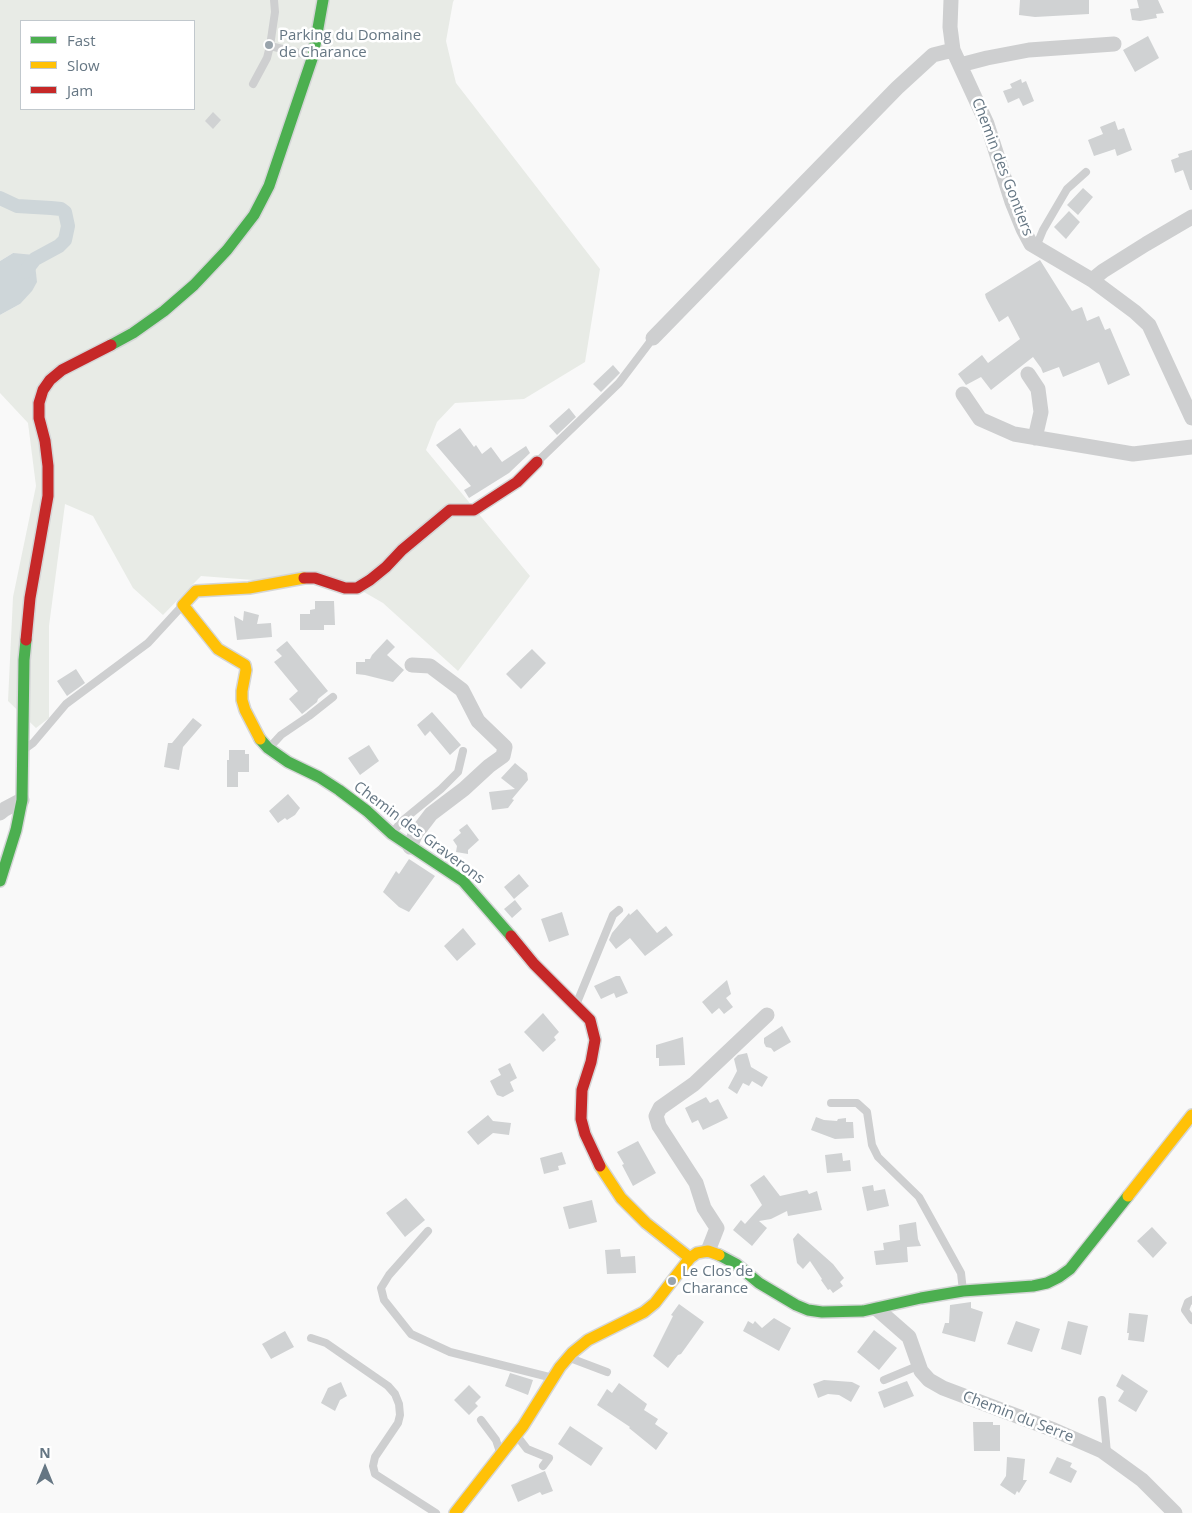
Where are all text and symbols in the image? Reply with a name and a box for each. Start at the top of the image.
legend [20,20,195,110]
place label: Parking du Domaine de Charance [279,27,421,62]
text: Fast [67,30,96,50]
marker: Parking du Domaine de Charance [263,39,275,51]
text: Slow [67,55,100,75]
text: Jam [67,80,93,100]
street label: Chemin des Gontiers [967,95,1037,239]
street label: Chemin des Graverons [350,778,488,888]
place label: Le Clos de Charance [682,1263,753,1298]
marker: Le Clos de Charance [666,1275,678,1287]
street label: Chemin du Serre [960,1388,1076,1446]
north arrow [20,1443,70,1493]
text: N [39,1443,51,1462]

